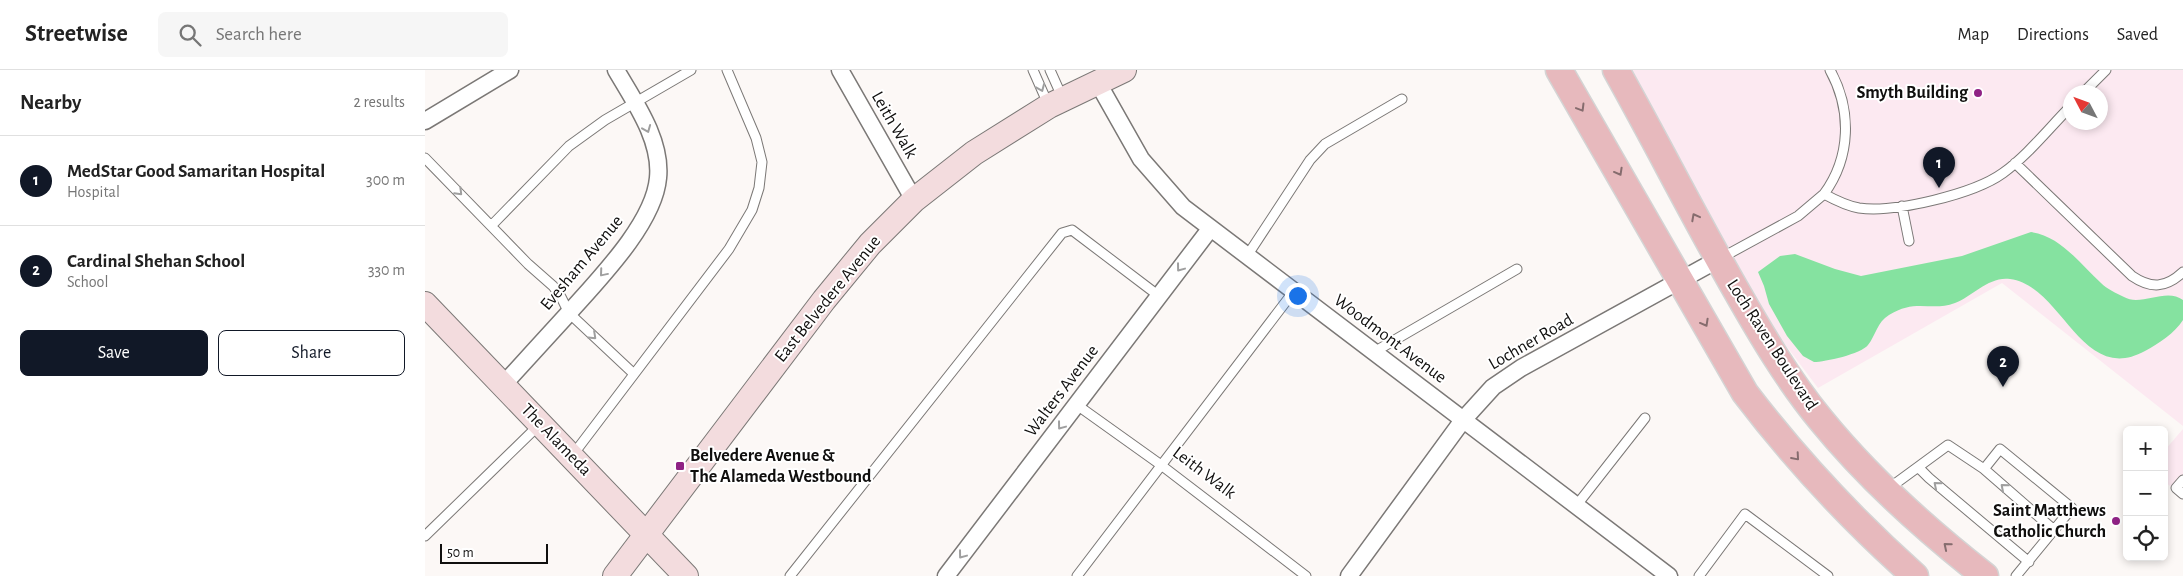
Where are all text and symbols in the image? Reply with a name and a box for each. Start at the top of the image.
search box [158,12,508,57]
icon: search [176,21,204,49]
text: Streetwise [25,22,128,46]
text: Search here [216,25,302,44]
text: Map [1958,26,1989,44]
text: Directions [2017,26,2089,44]
text: Saved [2117,26,2158,44]
one-way arrow [1035,83,1046,92]
place label: Smyth Building [1857,84,1969,102]
north arrow [2063,85,2108,130]
marker: Smyth Building [1972,87,1984,99]
street label: Leith Walk [868,88,921,162]
text: Nearby [20,92,81,113]
text: 2 results [353,94,405,110]
one-way arrow [1575,103,1585,112]
one-way arrow [641,124,651,133]
pin: 1 [1923,147,1955,188]
text: MedStar Good Samaritan Hospital [67,162,325,181]
one-way arrow [1612,166,1622,175]
text: 1 [33,172,39,188]
text: 300 m [366,172,405,188]
text: Hospital [67,184,120,200]
one-way arrow [454,186,463,195]
street label: Evesham Avenue [537,212,627,314]
one-way arrow [1692,213,1702,222]
street label: East Belvedere Avenue [772,232,884,366]
text: Cardinal Shehan School [67,252,245,271]
text: 2 [32,262,40,278]
text: 330 m [368,262,405,278]
one-way arrow [1177,262,1186,272]
one-way arrow [600,267,609,276]
text: School [67,274,108,290]
street label: Loch Raven Boulevard [1723,276,1821,414]
your location [1285,283,1311,309]
street label: Woodmont Avenue [1330,291,1450,387]
street label: Lochner Road [1486,311,1576,373]
one-way arrow [1699,318,1709,327]
button: Save [20,330,208,376]
button: Share [218,330,405,376]
one-way arrow [587,330,596,339]
street label: Walters Avenue [1022,342,1102,440]
pin: 2 [1987,346,2019,387]
street label: The Alameda [517,400,595,480]
one-way arrow [1058,420,1067,429]
map controls [2123,426,2168,561]
button: + [2123,426,2168,471]
street label: Leith Walk [1169,444,1240,503]
place label: Belvedere Avenue & The Alameda Westbound [690,447,872,486]
one-way arrow [1790,452,1799,461]
marker: Belvedere Avenue & The Alameda Westbound [674,460,686,472]
button: − [2123,471,2168,516]
one-way arrow [1934,482,1943,491]
one-way arrow [2001,484,2010,493]
place label: Saint Matthews Catholic Church [1993,502,2106,541]
marker: Saint Matthews Catholic Church [2110,515,2122,527]
button: locate [2123,516,2168,561]
scale bar [440,541,547,564]
one-way arrow [1944,543,1953,551]
text: 50 m [447,546,474,560]
one-way arrow [959,549,968,558]

